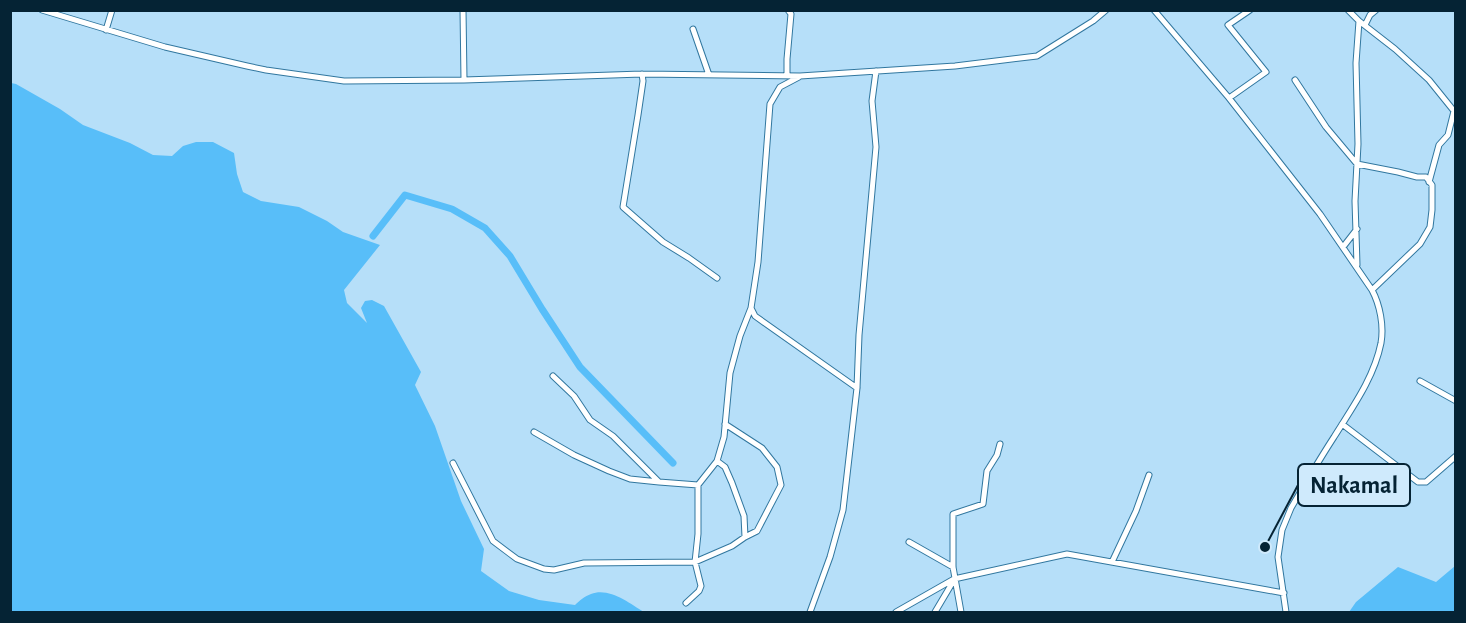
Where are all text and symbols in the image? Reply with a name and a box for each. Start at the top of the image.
callout: Nakamal [1298,464,1410,506]
text: Nakamal [1310,474,1398,498]

